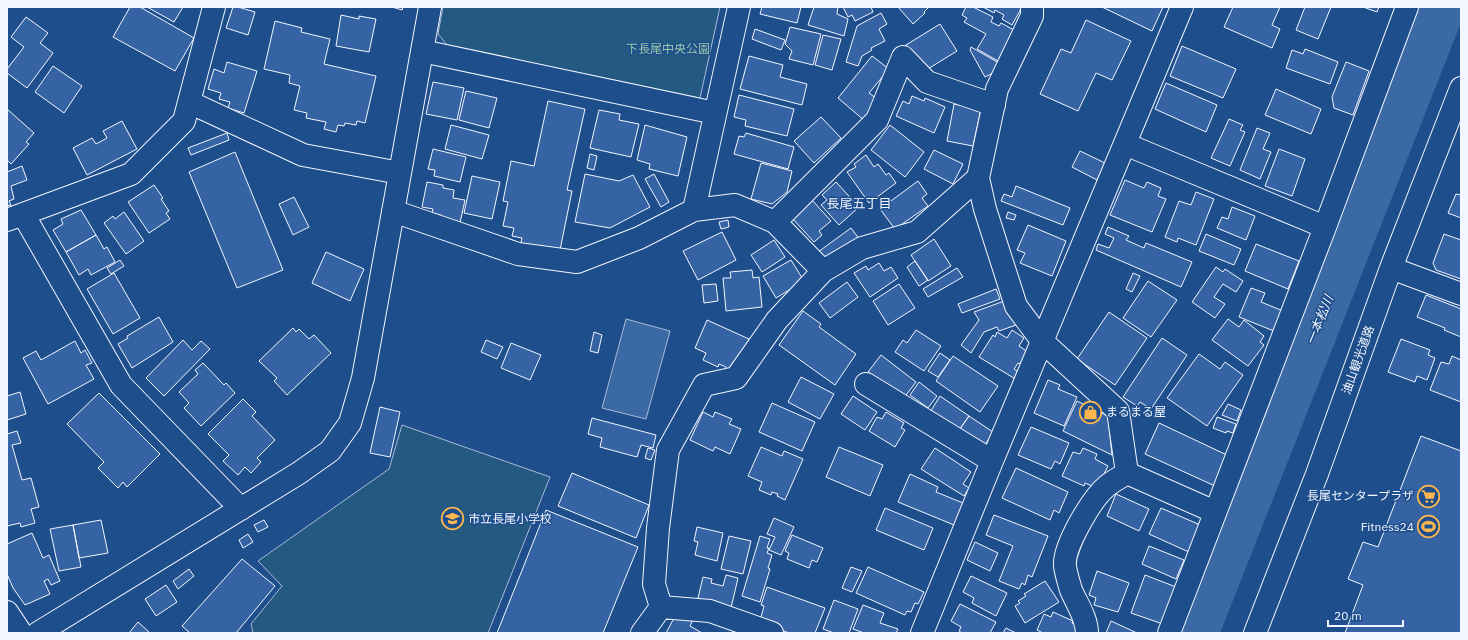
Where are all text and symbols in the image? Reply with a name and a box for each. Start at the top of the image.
park label: 下長尾中央公園 [626,41,710,56]
district label: 長尾五丁目 [826,195,892,212]
water label: 一本松川 [1302,291,1338,347]
street label: 油山観光道路 [1338,323,1377,396]
shop icon: まるまる屋 [1077,399,1103,425]
place label: まるまる屋 [1106,404,1166,419]
supermarket icon: 長尾センタープラザ [1416,483,1442,509]
place label: 長尾センタープラザ [1307,488,1414,503]
school or university icon: 市立長尾小学校 [439,506,465,532]
place label: 市立長尾小学校 [468,511,552,526]
sports icon: Fitness24 [1416,514,1442,540]
place label: Fitness24 [1361,519,1414,534]
scale bar [1328,602,1403,628]
text: 20 m [1334,608,1362,623]

